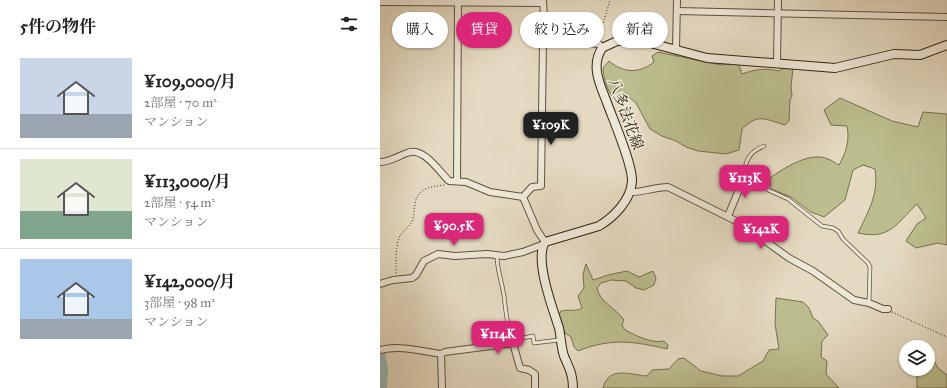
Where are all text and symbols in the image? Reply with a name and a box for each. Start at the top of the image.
chip: 購入 [392,12,448,48]
chip: 賃貸 [456,12,512,48]
chip: 絞り込み [520,12,604,48]
chip: 新着 [612,12,668,48]
icon: filters [338,13,360,35]
text: 5件の物件 [20,16,96,37]
text: ¥109,000/月 [144,71,236,92]
icon: home [52,74,100,122]
street label: 八多法花線 [605,76,647,152]
text: 2部屋 · 70 m² [144,95,217,111]
pin: ¥109K [523,112,579,146]
text: マンション [144,114,208,130]
text: ¥109K [532,117,570,133]
pin: ¥113K [717,165,773,199]
text: ¥113K [728,170,762,186]
text: ¥113,000/月 [144,171,231,192]
icon: home [52,175,100,223]
text: 2部屋 · 54 m² [144,195,215,211]
pin: ¥90.5K [421,213,487,247]
text: マンション [144,214,208,230]
pin: ¥142K [733,216,789,250]
text: ¥90.5K [434,218,474,234]
text: ¥142K [743,221,779,237]
text: ¥142,000/月 [144,271,236,292]
icon: home [52,275,100,323]
text: 3部屋 · 98 m² [144,295,215,311]
text: マンション [144,314,208,330]
pin: ¥114K [470,321,526,355]
text: ¥114K [480,326,516,342]
map controls [899,340,935,376]
button: layers [899,340,935,376]

